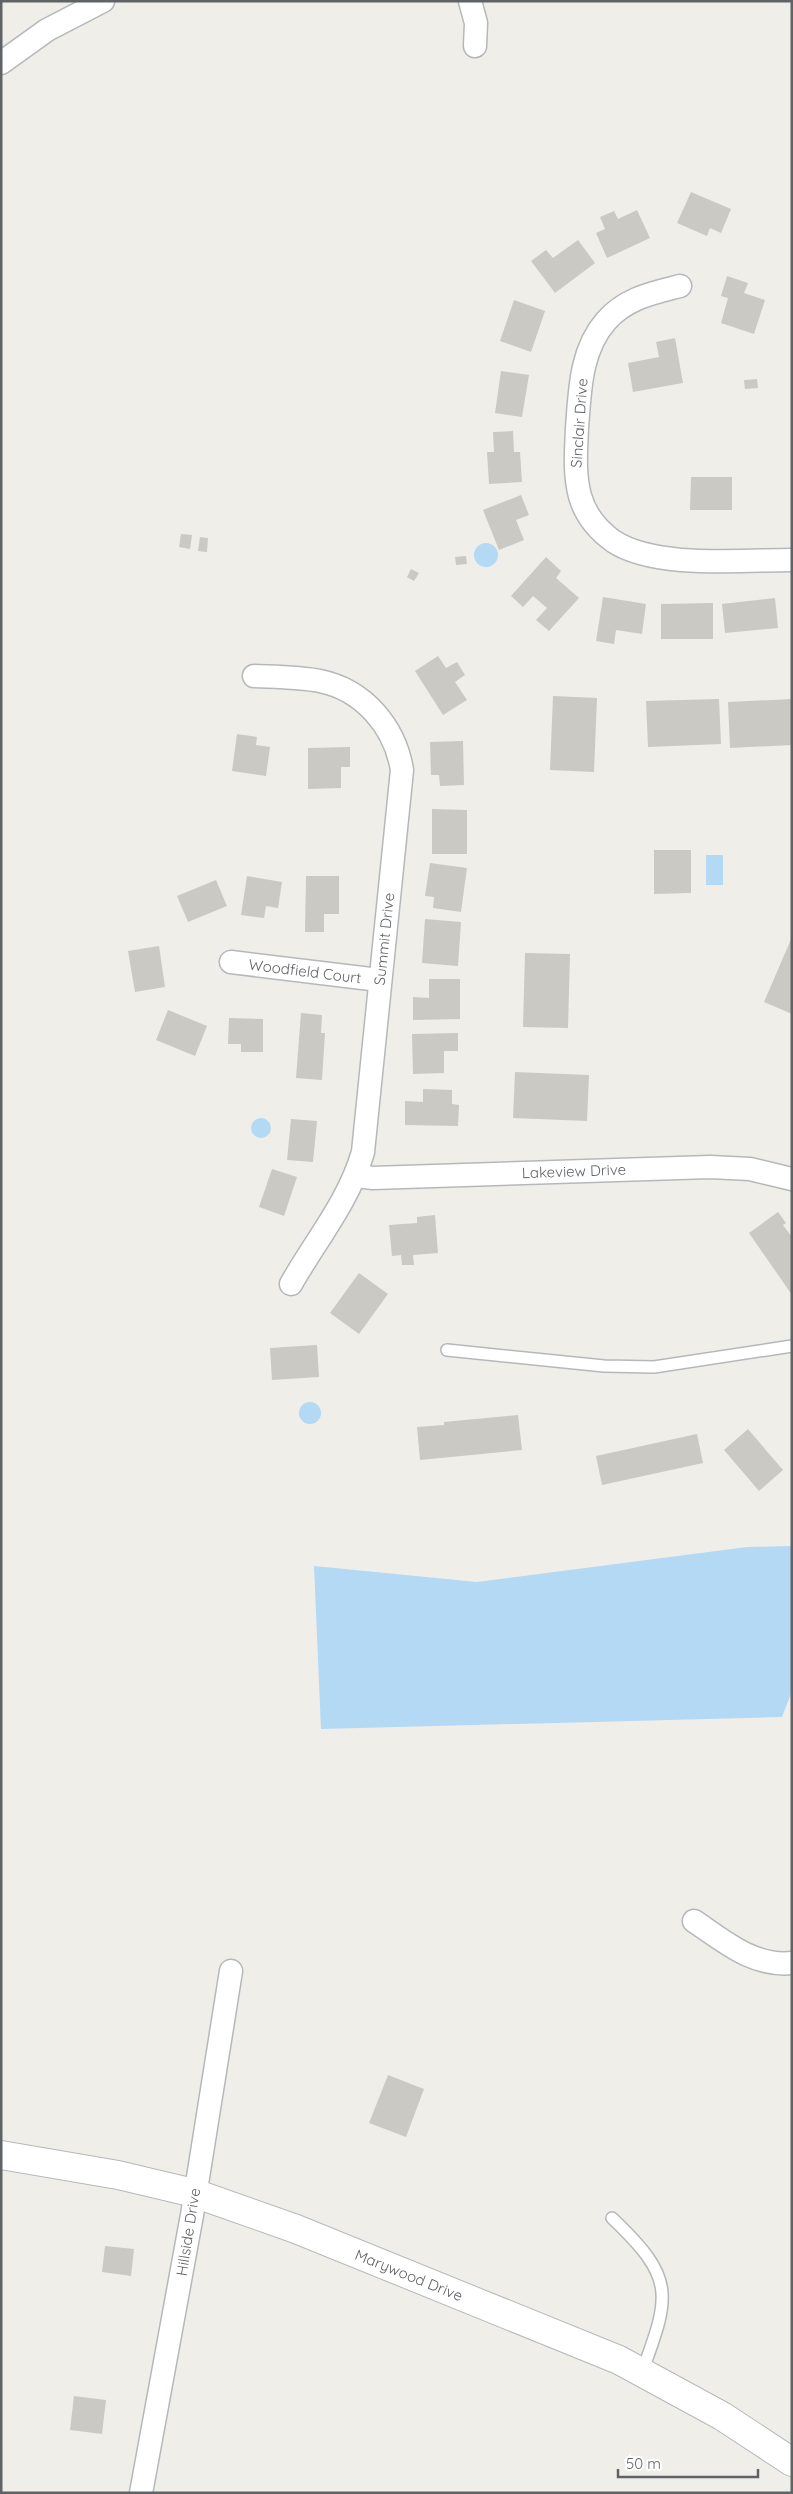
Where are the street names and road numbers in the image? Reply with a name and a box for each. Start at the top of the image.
street label: Sinclair Drive [566,378,592,468]
street label: Summit Drive [370,892,398,986]
street label: Woodfield Court [248,955,362,987]
street label: Lakeview Drive [522,1160,626,1182]
street label: Hillside Drive [172,2187,204,2277]
street label: Marywood Drive [352,2245,466,2305]

